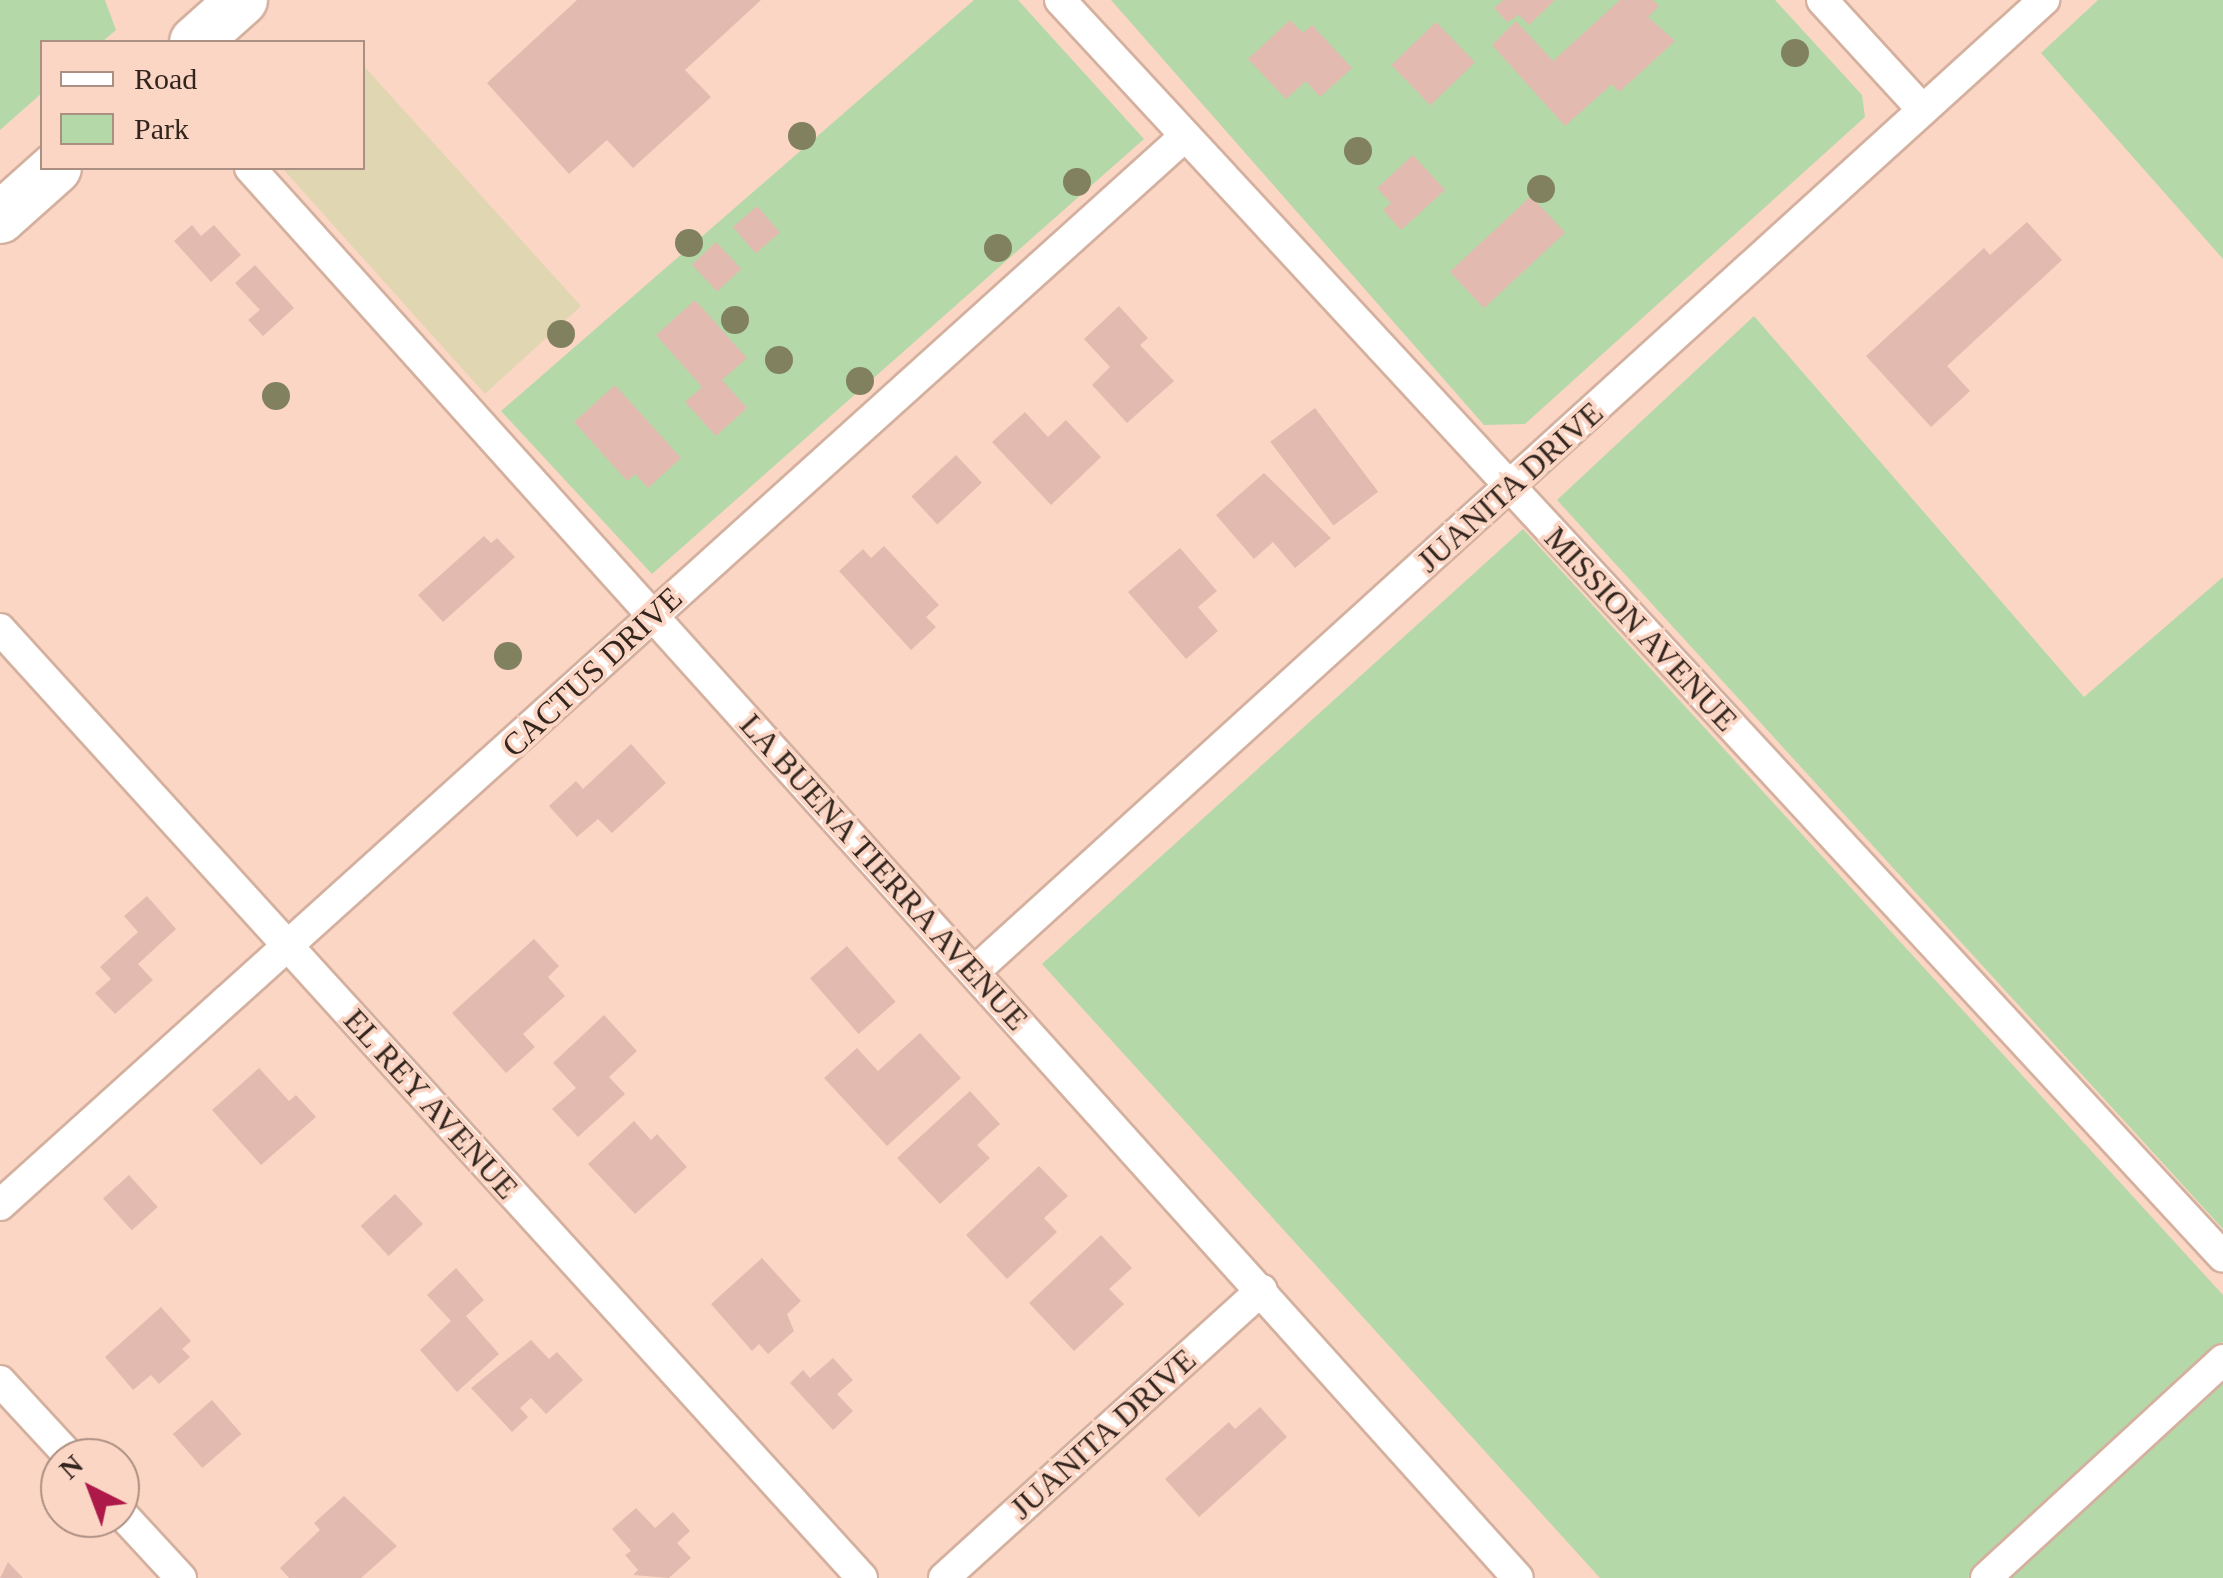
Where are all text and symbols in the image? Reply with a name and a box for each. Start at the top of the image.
legend [40,40,365,170]
text: Road [134,62,197,95]
text: Park [134,112,189,145]
street label: JUANITA DRIVE [1409,393,1611,581]
street label: MISSION AVENUE [1536,518,1746,740]
street label: CACTUS DRIVE [494,579,690,765]
street label: LA BUENA TIERRA AVENUE [729,703,1039,1041]
street label: EL REY AVENUE [334,1000,528,1208]
street label: JUANITA DRIVE [1002,1340,1204,1528]
north arrow [40,1438,140,1538]
text: N [53,1449,89,1485]

